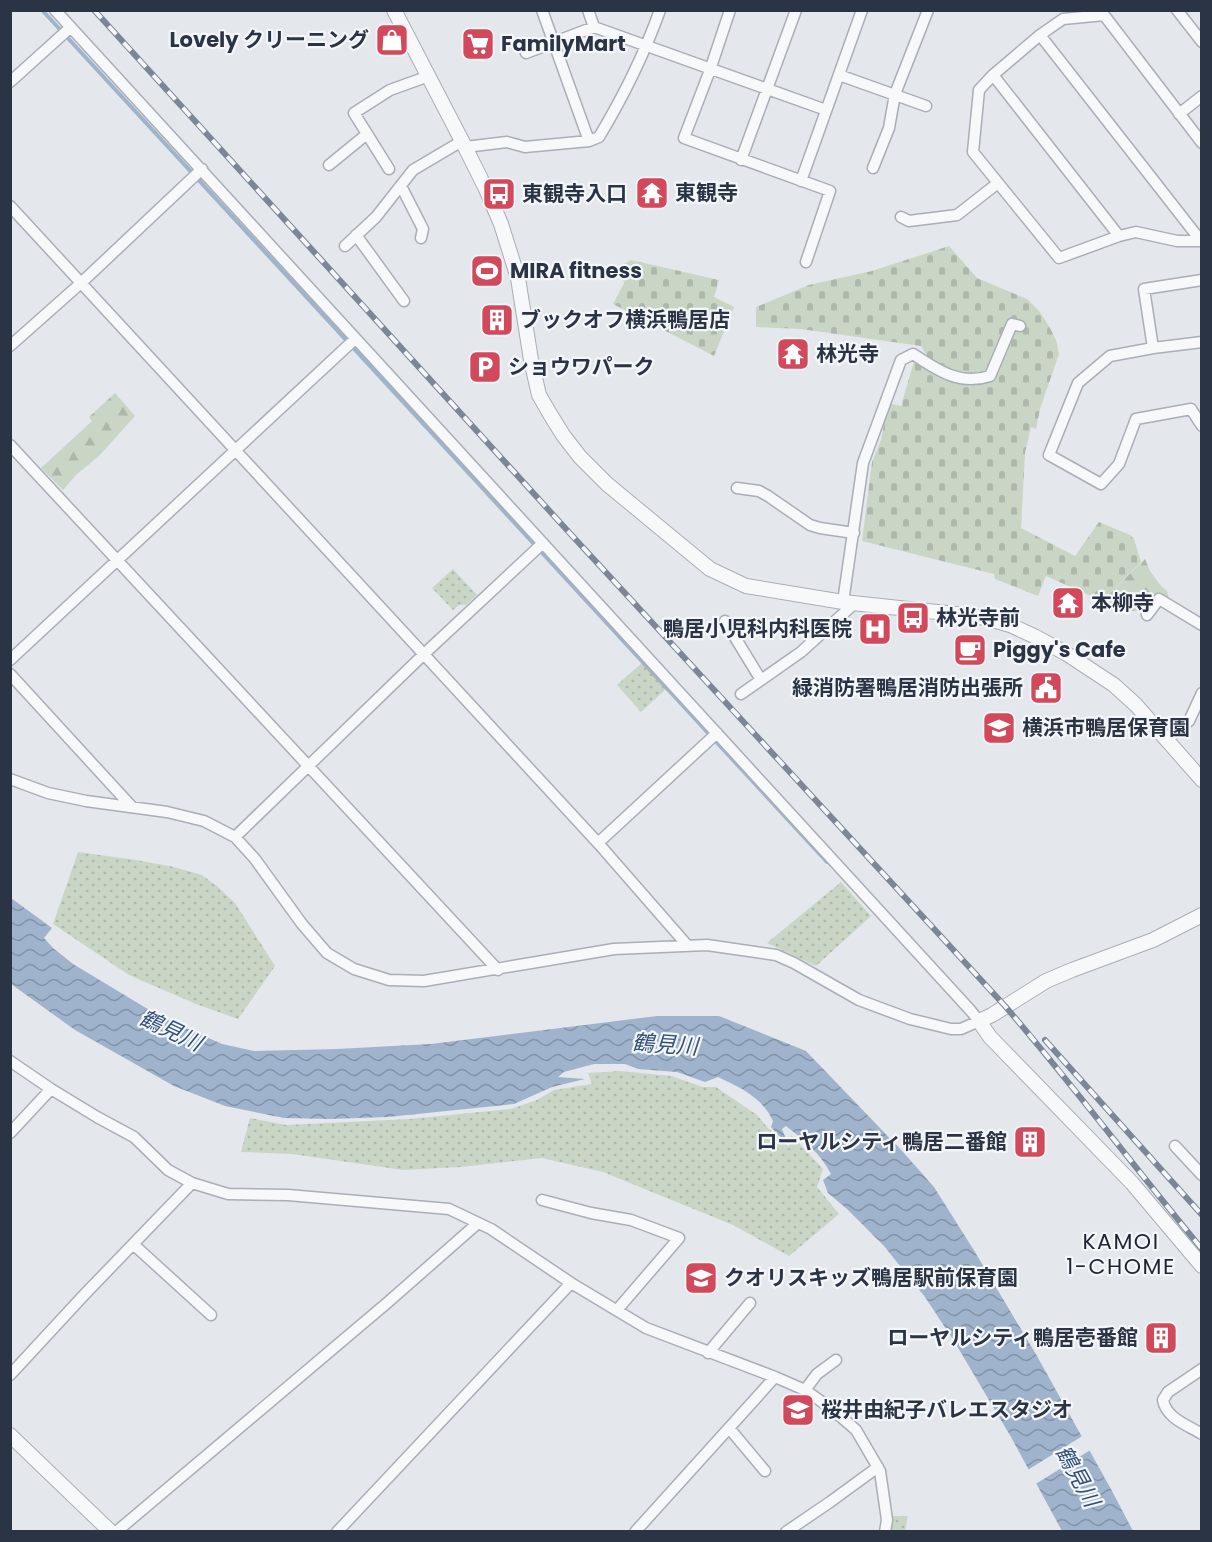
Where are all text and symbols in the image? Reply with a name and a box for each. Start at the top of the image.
shop icon: Lovely クリーニング [374,22,410,58]
place label: Lovely クリーニング [170,25,369,54]
supermarket icon: FamilyMart [460,26,496,62]
place label: FamilyMart [501,29,626,58]
temple icon: 東観寺 [634,175,670,211]
bus stop icon: 東観寺入口 [481,176,517,212]
place label: 東観寺 [675,178,738,207]
place label: 東観寺入口 [522,179,627,208]
sports icon: MIRA fitness [469,253,505,289]
place label: MIRA fitness [510,256,642,285]
building icon: ブックオフ横浜鴨居店 [479,302,515,338]
place label: ブックオフ横浜鴨居店 [520,305,730,334]
temple icon: 林光寺 [775,336,811,372]
place label: 林光寺 [816,339,879,368]
parking icon: ショウワパーク [467,349,503,385]
place label: ショウワパーク [508,352,655,381]
temple icon: 本柳寺 [1050,585,1086,621]
place label: 本柳寺 [1091,588,1154,617]
bus stop icon: 林光寺前 [895,600,931,636]
place label: 林光寺前 [936,603,1020,632]
hospital icon: 鴨居小児科内科医院 [857,611,893,647]
place label: 鴨居小児科内科医院 [663,614,852,643]
cafe icon: Piggy's Cafe [952,632,988,668]
place label: Piggy's Cafe [993,635,1126,664]
public building icon: 緑消防署鴨居消防出張所 [1028,670,1064,706]
place label: 緑消防署鴨居消防出張所 [792,673,1023,702]
school or university icon: 横浜市鴨居保育園 [981,710,1017,746]
place label: 横浜市鴨居保育園 [1022,713,1190,742]
water label: 鶴見川 [134,1002,209,1059]
water label: 鶴見川 [631,1027,701,1062]
building icon: ローヤルシティ鴨居二番館 [1012,1124,1048,1160]
place label: ローヤルシティ鴨居二番館 [756,1127,1007,1156]
district label: KAMOI 1-CHOME [1066,1226,1176,1282]
school or university icon: クオリスキッズ鴨居駅前保育園 [683,1260,719,1296]
place label: クオリスキッズ鴨居駅前保育園 [724,1263,1018,1292]
building icon: ローヤルシティ鴨居壱番館 [1143,1320,1179,1356]
place label: ローヤルシティ鴨居壱番館 [887,1323,1138,1352]
school or university icon: 桜井由紀子バレエスタジオ [780,1392,816,1428]
place label: 桜井由紀子バレエスタジオ [821,1395,1073,1424]
water label: 鶴見川 [1048,1440,1108,1514]

